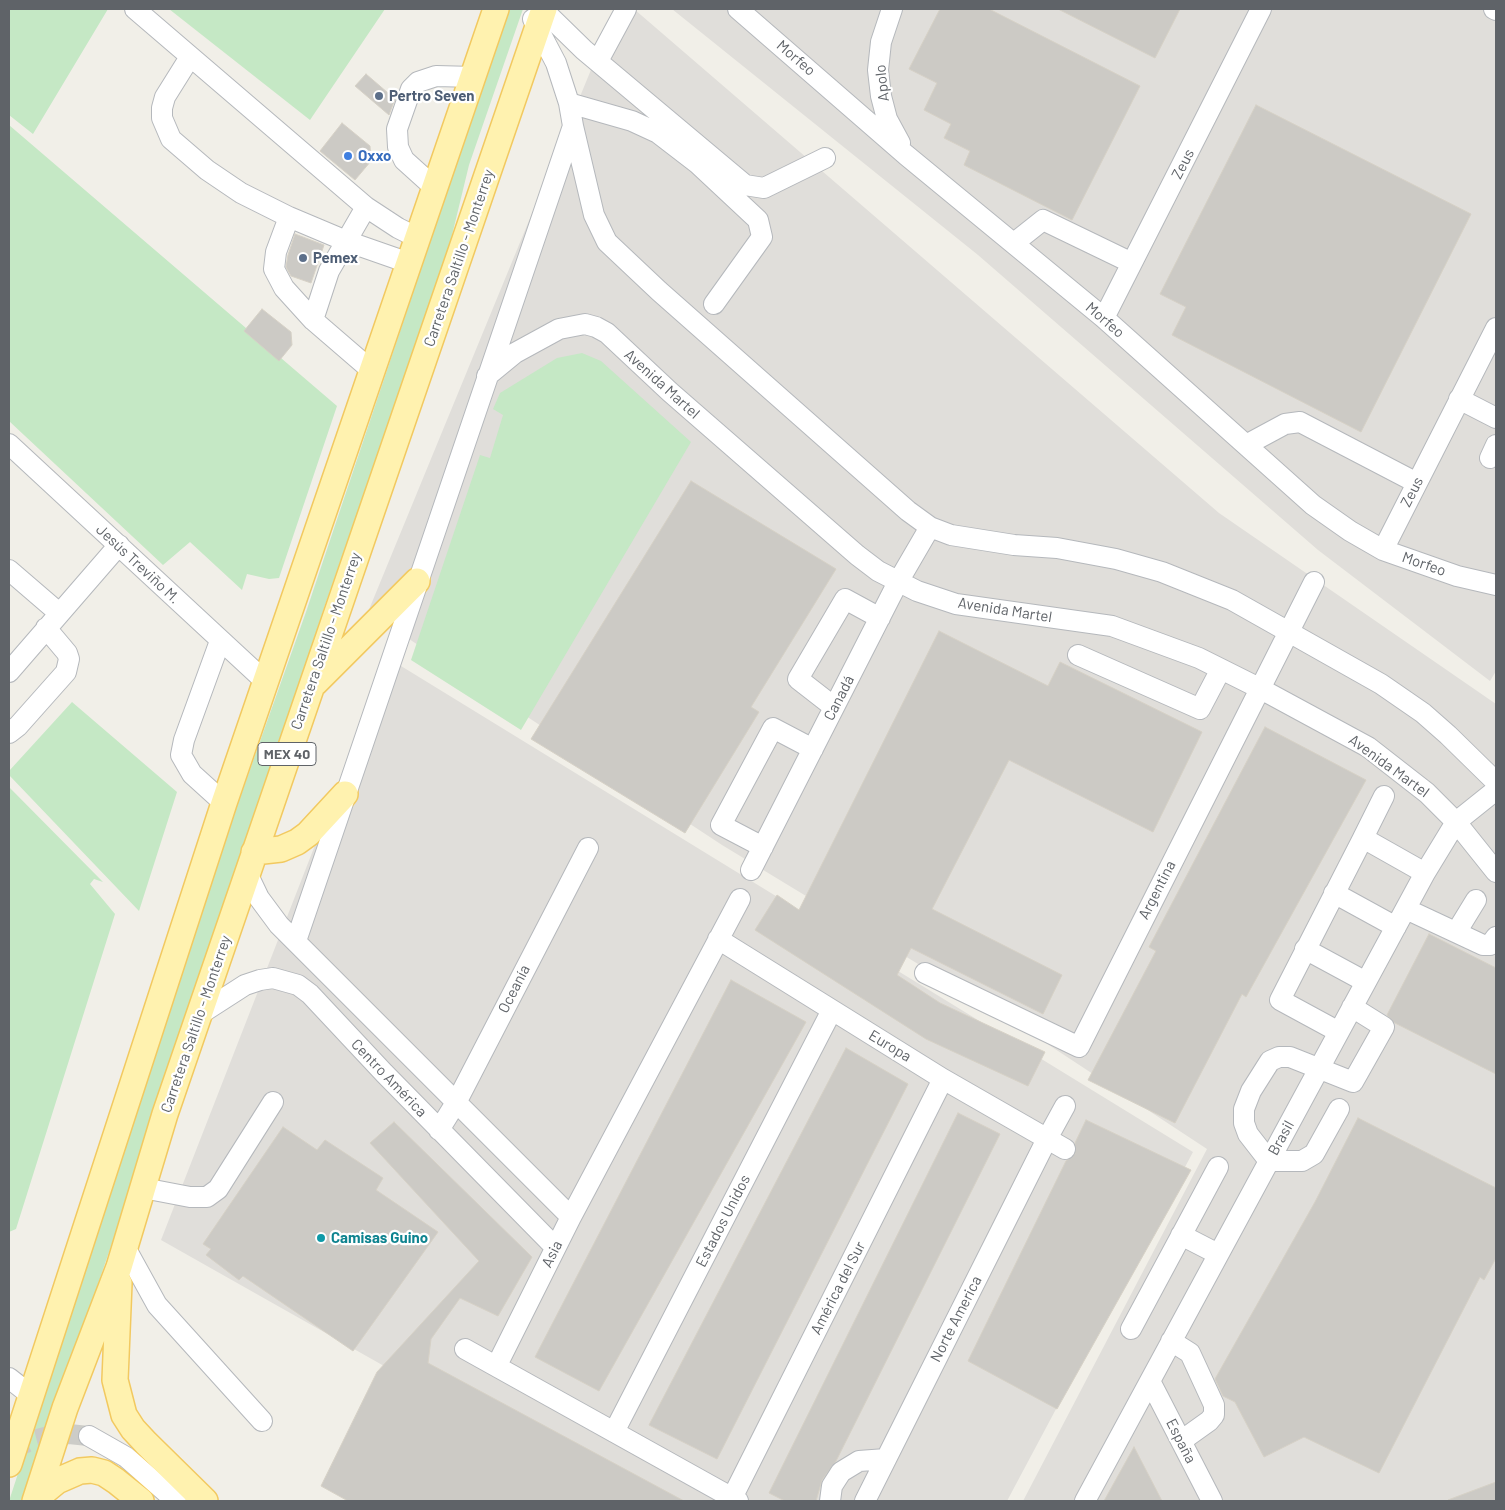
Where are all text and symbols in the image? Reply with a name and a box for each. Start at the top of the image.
street label: Morfeo [773,36,819,80]
street label: Apolo [871,64,893,102]
place label: Pertro Seven [389,87,475,105]
marker: Pertro Seven [373,90,385,102]
street label: Zeus [1168,146,1198,182]
place label: Oxxo [358,147,391,165]
marker: Oxxo [342,150,354,162]
street label: Carretera Saltillo - Monterrey [420,167,498,349]
place label: Pemex [313,249,358,267]
marker: Pemex [297,252,309,264]
street label: Morfeo [1082,298,1128,342]
street label: Avenida Martel [621,346,703,422]
street label: Zeus [1397,474,1427,510]
street label: Jesús Treviño M. [92,521,184,607]
street label: Morfeo [1400,548,1448,580]
street label: Carretera Saltillo - Monterrey [287,550,365,732]
street label: Avenida Martel [957,594,1053,626]
street label: Canadá [820,672,858,724]
street label: Avenida Martel [1345,731,1433,801]
road number: MEX 40 [258,742,316,766]
street label: Argentina [1135,858,1179,922]
street label: Carretera Saltillo - Monterrey [157,933,235,1115]
street label: Oceanía [494,962,534,1016]
street label: Europa [865,1026,915,1066]
street label: Centro América [347,1035,431,1121]
street label: Brasil [1264,1117,1298,1159]
street label: Estados Unidos [692,1172,754,1270]
place label: Camisas Guino [331,1229,428,1247]
marker: Camisas Guino [315,1232,327,1244]
street label: Asia [538,1238,566,1270]
street label: América del Sur [807,1238,869,1338]
street label: Norte America [927,1273,985,1365]
street label: España [1162,1416,1200,1466]

